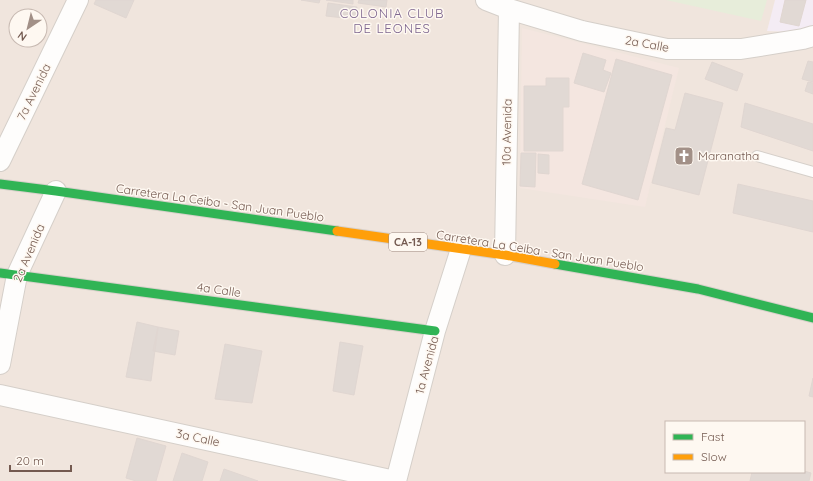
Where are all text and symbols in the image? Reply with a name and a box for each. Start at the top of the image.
district label: COLONIA CLUB DE LEONES [340,5,444,36]
north arrow [8,8,48,48]
text: N [15,28,30,44]
street label: 2a Calle [624,32,671,55]
street label: 7a Avenida [13,61,54,123]
street label: 10a Avenida [498,99,515,165]
church icon: Maranatha [673,145,695,167]
place label: Maranatha [698,148,759,163]
street label: Carretera La Ceiba - San Juan Pueblo [115,180,325,225]
street label: 2a Avenida [10,221,48,284]
street label: Carretera La Ceiba - San Juan Pueblo [435,227,645,274]
road number: CA-13 [389,233,427,251]
street label: 4a Calle [196,279,242,300]
street label: 1a Avenida [412,334,441,396]
legend [665,421,805,473]
street label: 3a Calle [175,426,221,449]
text: Fast [701,429,725,444]
scale bar [10,447,71,473]
text: Slow [701,449,727,464]
text: 20 m [16,453,44,468]

